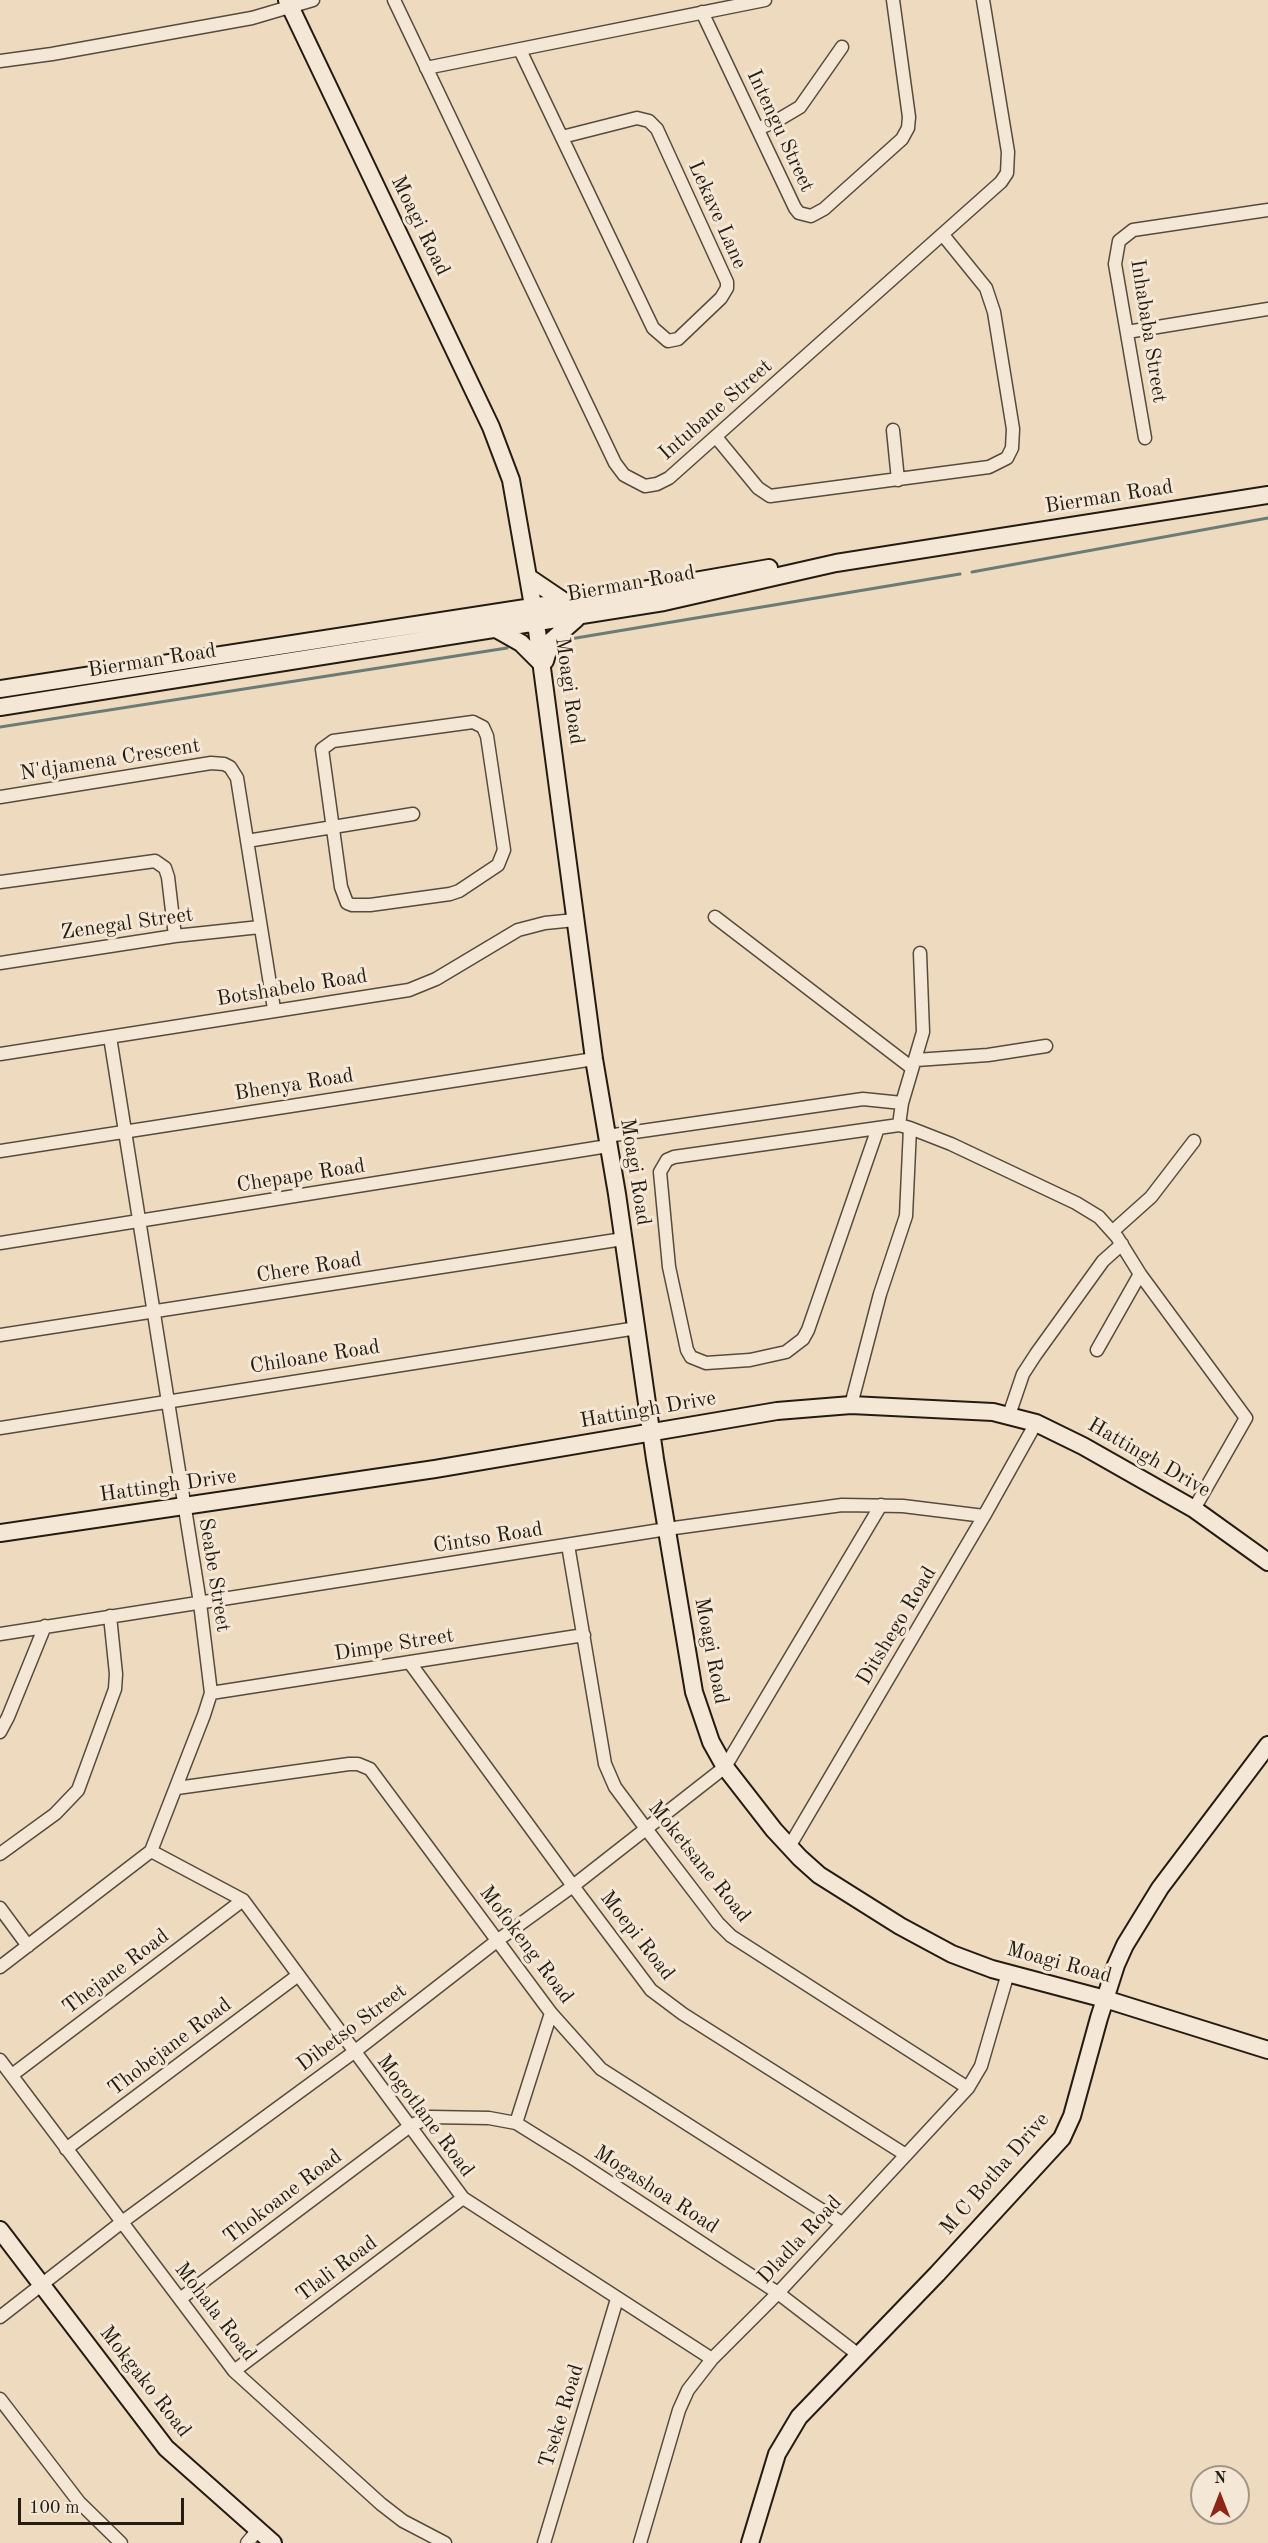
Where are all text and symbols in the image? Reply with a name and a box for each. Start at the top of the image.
street label: Intengu Street [741,66,819,196]
street label: Lekave Lane [682,157,752,273]
street label: Moagi Road [385,172,455,280]
street label: Inhababa Street [1124,257,1172,405]
street label: Intubane Street [654,354,778,466]
street label: Bierman Road [1043,474,1175,520]
street label: Bierman Road [565,560,697,608]
street label: Moagi Road [549,636,589,746]
street label: Bierman Road [86,638,218,684]
street label: N'djamena Crescent [18,733,202,787]
street label: Zenegal Street [59,902,195,946]
street label: Botshabelo Road [215,964,369,1012]
street label: Bhenya Road [233,1063,355,1107]
street label: Moagi Road [614,1117,656,1227]
street label: Chepape Road [235,1153,367,1199]
street label: Chere Road [255,1247,363,1289]
street label: Chiloane Road [248,1334,382,1380]
street label: Hattingh Drive [578,1386,718,1434]
street label: Hattingh Drive [1083,1413,1215,1503]
street label: Hattingh Drive [98,1464,238,1508]
street label: Seabe Street [193,1516,235,1634]
street label: Cintso Road [431,1517,545,1559]
street label: Ditshego Road [852,1562,942,1690]
street label: Moagi Road [688,1596,734,1706]
street label: Dimpe Street [332,1623,456,1667]
street label: Moketsane Road [642,1796,756,1928]
street label: Mofokeng Road [473,1881,579,2009]
street label: Moepi Road [594,1886,680,1986]
street label: Thejane Road [58,1924,174,2020]
street label: Moagi Road [1004,1937,1114,1989]
street label: Dibetso Street [292,1979,412,2077]
street label: Thobejane Road [103,1992,237,2102]
street label: Mogotlane Road [371,2050,479,2182]
street label: M C Botha Drive [935,2108,1055,2240]
street label: Mogashoa Road [589,2140,723,2240]
street label: Thokoane Road [219,2144,347,2250]
street label: Dladla Road [753,2190,847,2290]
street label: Tlali Road [291,2230,383,2308]
street label: Mohala Road [169,2258,261,2366]
street label: Mokgako Road [94,2321,196,2443]
street label: Tseke Road [534,2361,590,2471]
north arrow [1190,2465,1250,2525]
text: N [1214,2471,1226,2487]
scale bar [21,2486,188,2524]
text: 100 m [29,2499,80,2517]

